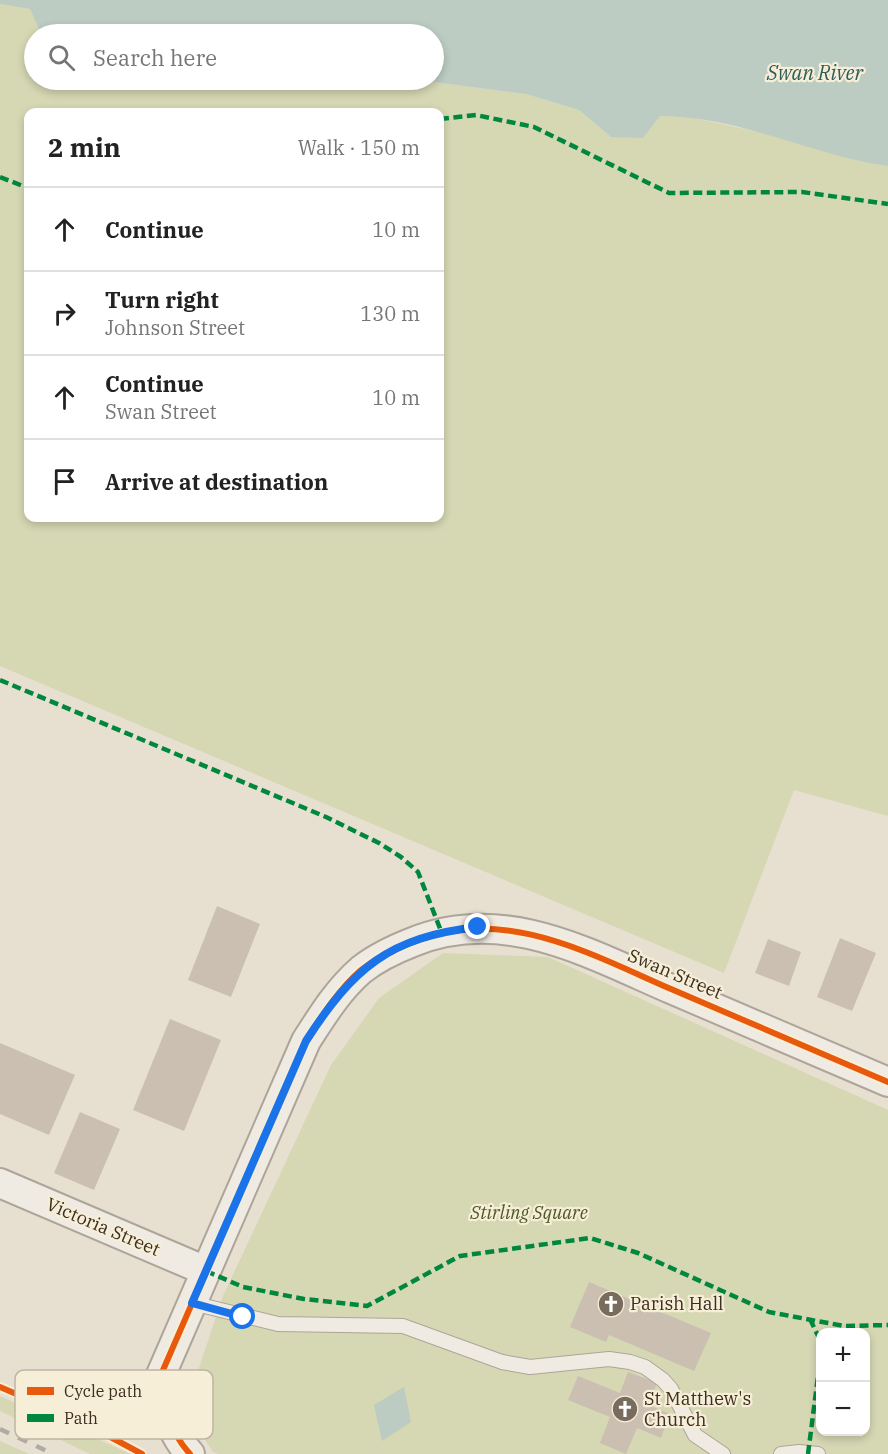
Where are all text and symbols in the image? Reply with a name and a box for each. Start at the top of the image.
search box [24,24,444,90]
icon: search [45,41,78,74]
text: Search here [93,43,217,72]
water label: Swan River [766,59,864,86]
text: 2 min [48,130,121,164]
text: Walk · 150 m [298,134,420,161]
icon: ahead [48,213,81,246]
text: Continue [105,215,204,244]
text: 10 m [372,216,420,243]
text: Turn right [105,285,219,314]
icon: right [48,297,81,330]
text: 130 m [360,300,420,327]
text: Johnson Street [105,314,245,341]
text: Continue [105,369,204,398]
icon: ahead [48,381,81,414]
text: 10 m [372,384,420,411]
text: Swan Street [105,398,217,425]
icon: arrive [48,465,81,498]
text: Arrive at destination [105,467,328,496]
route end [464,913,490,939]
street label: Swan Street [624,943,726,1004]
street label: Victoria Street [43,1192,164,1261]
park label: Stirling Square [469,1201,588,1224]
church icon: Parish Hall [596,1289,626,1319]
place label: Parish Hall [630,1292,723,1315]
route start [229,1303,255,1329]
map controls [816,1328,870,1436]
button: + [816,1328,870,1382]
legend [15,1370,213,1439]
text: Cycle path [64,1381,142,1401]
button: − [816,1382,870,1436]
place label: St Matthew's Church [644,1387,751,1431]
church icon: St Matthew's Church [610,1394,640,1424]
text: Path [64,1408,98,1428]

